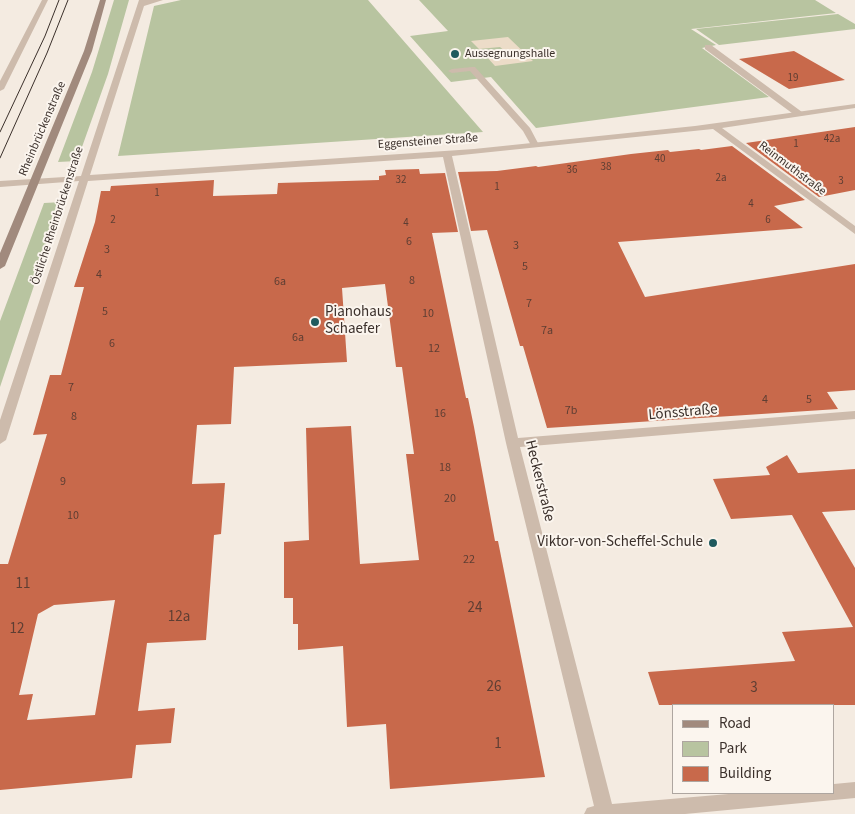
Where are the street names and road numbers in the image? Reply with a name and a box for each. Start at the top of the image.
street label: Rheinbrückenstraße [17,79,69,179]
street label: Eggensteiner Straße [377,131,479,153]
street label: Reinmuthstraße [755,139,829,199]
street label: Östliche Rheinbrückenstraße [29,145,87,287]
street label: Lönsstraße [648,401,718,425]
street label: Heckerstraße [520,438,558,524]

